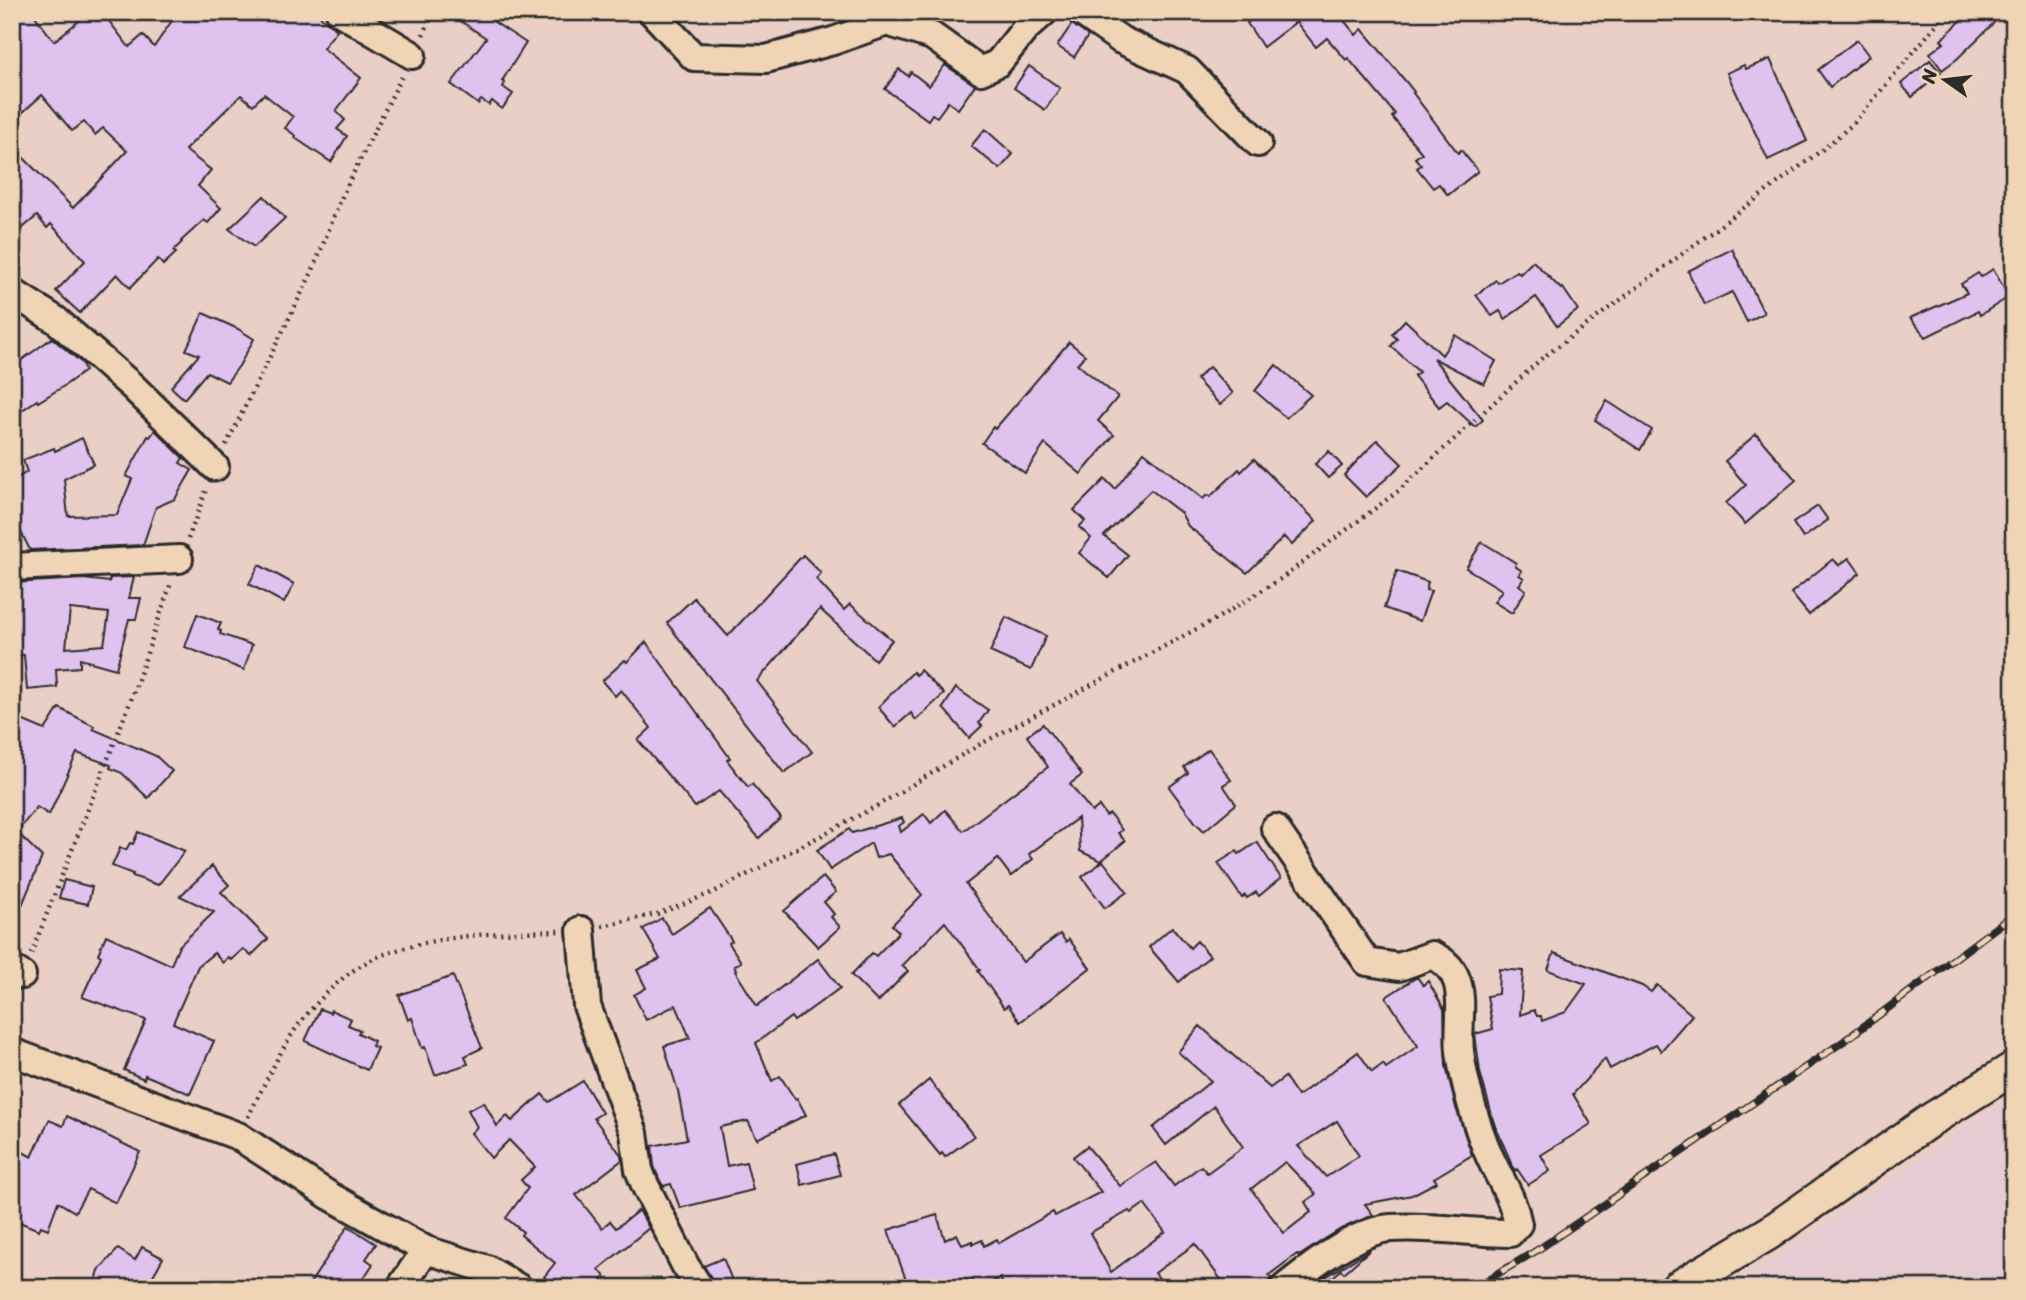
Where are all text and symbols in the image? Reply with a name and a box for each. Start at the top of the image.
north arrow [1910,46,1980,116]
text: N [1911,65,1947,87]

